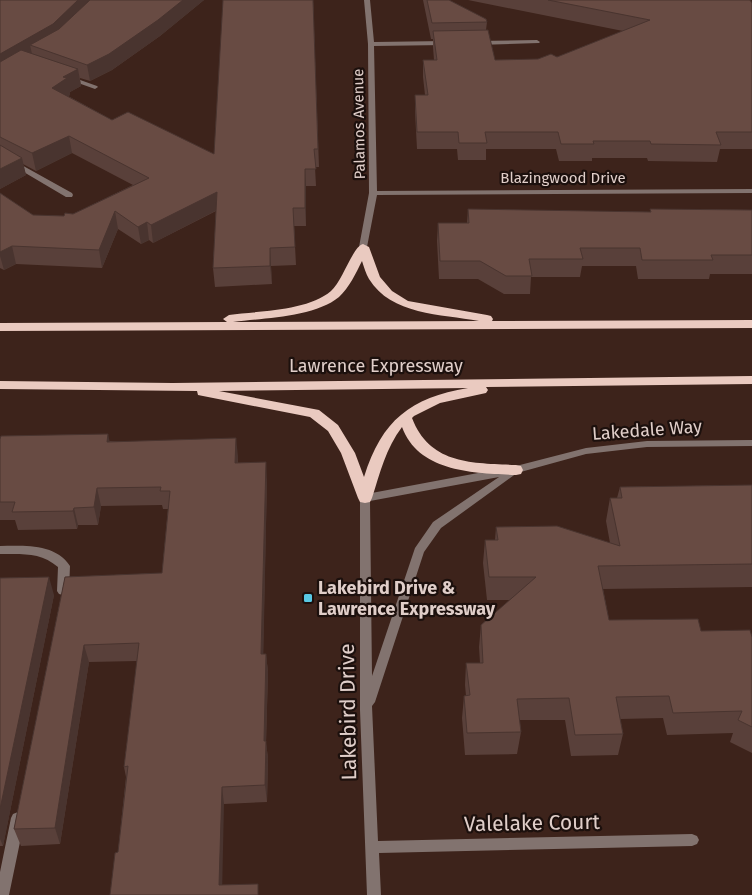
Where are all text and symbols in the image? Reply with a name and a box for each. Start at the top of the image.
street label: Palamos Avenue [349,68,369,180]
street label: Blazingwood Drive [500,169,626,187]
street label: Lawrence Expressway [289,355,463,377]
street label: Lakedale Way [591,415,703,445]
place label: Lakebird Drive & Lawrence Expressway [318,577,496,620]
marker: Lakebird Drive & Lawrence Expressway [302,592,314,604]
street label: Lakebird Drive [334,643,362,781]
street label: Valelake Court [464,809,601,837]

